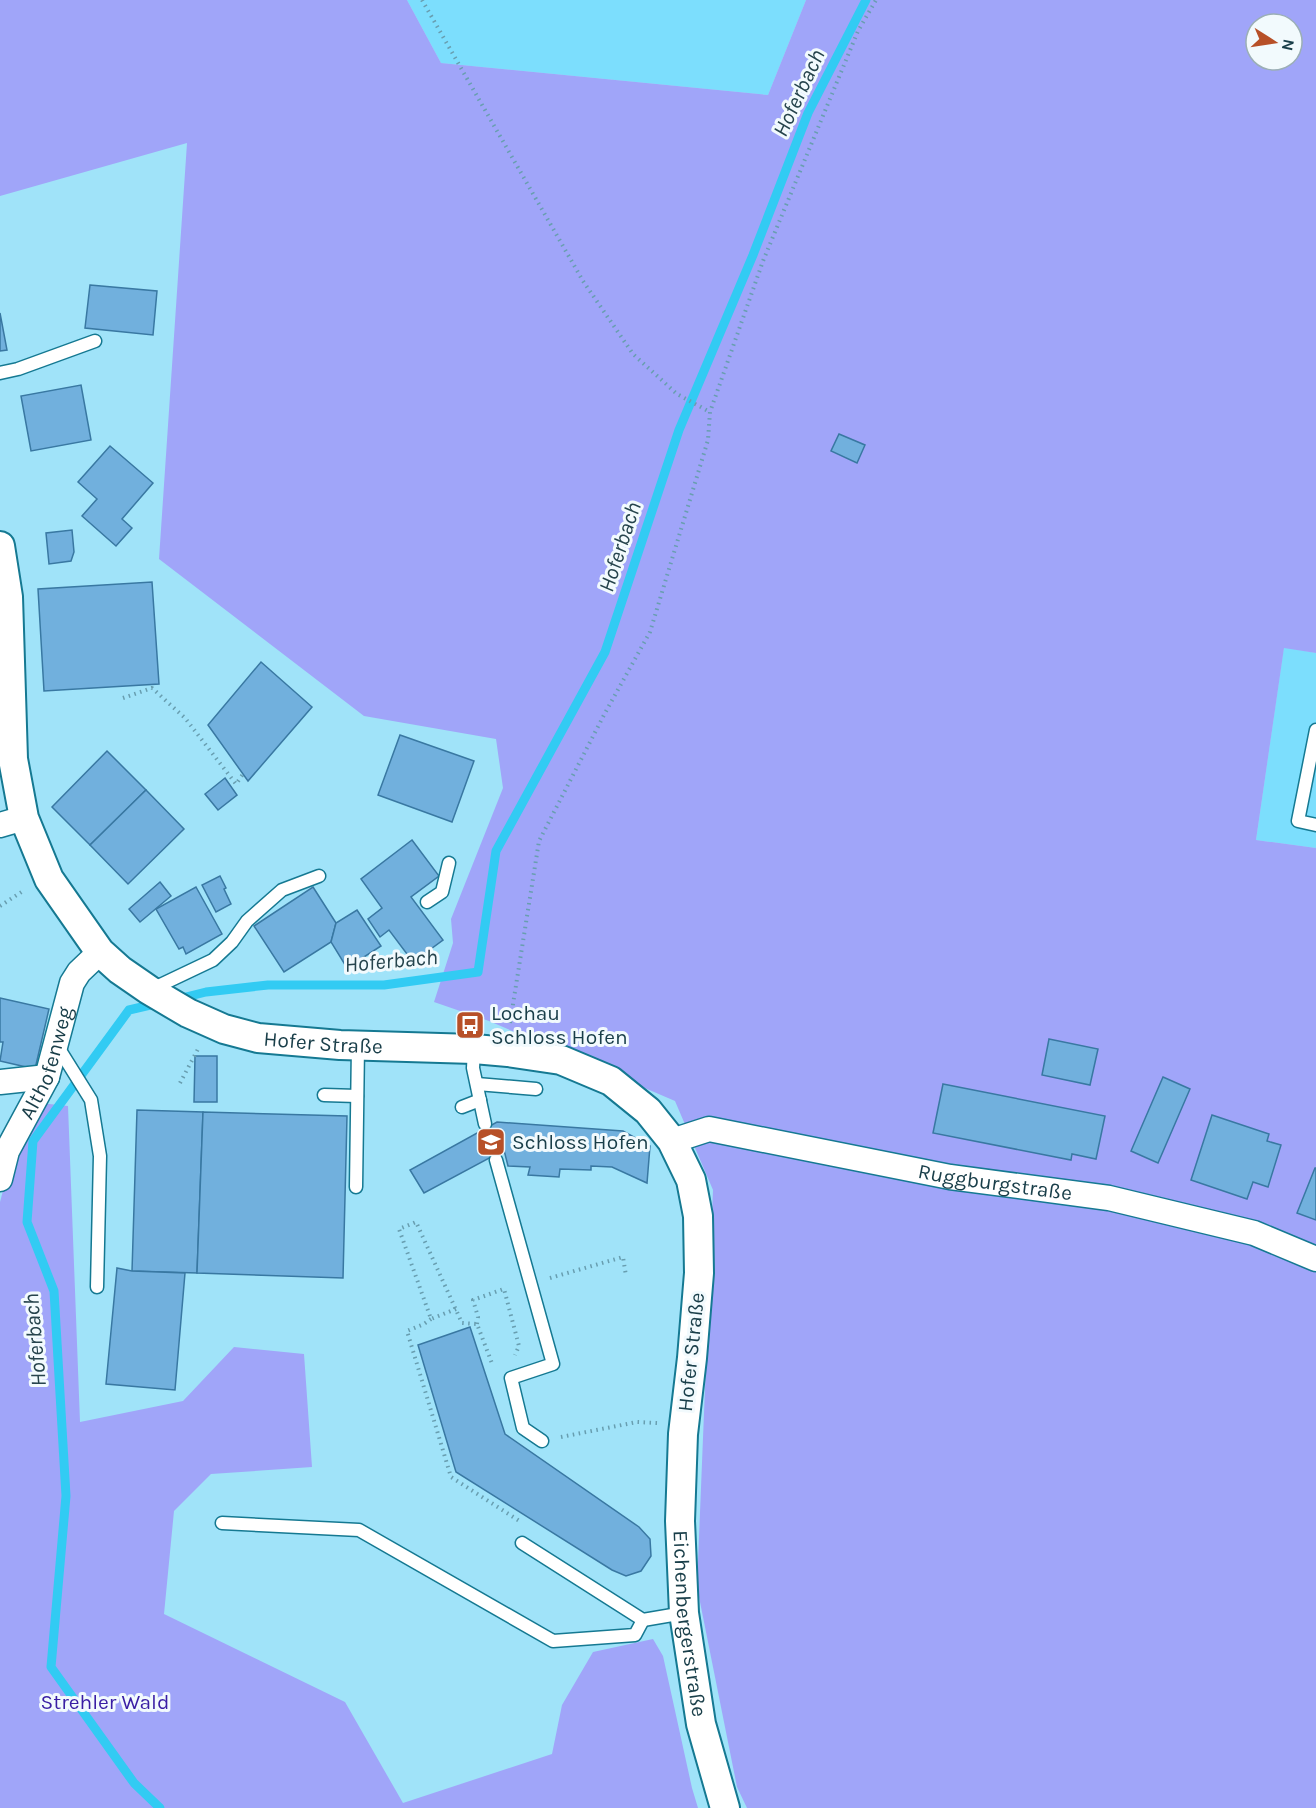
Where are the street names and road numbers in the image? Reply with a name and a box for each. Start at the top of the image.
street label: Althofenweg [14,1004,77,1123]
street label: Hofer Straße [262,1027,383,1058]
street label: Ruggburgstraße [916,1159,1074,1205]
street label: Hofer Straße [673,1291,709,1413]
street label: Eichenbergerstraße [668,1530,712,1718]

